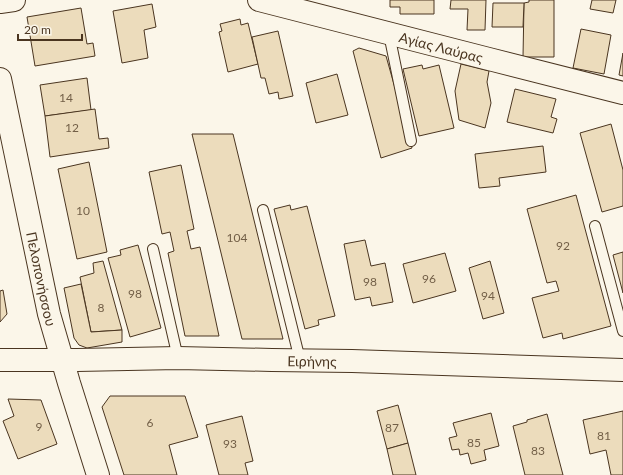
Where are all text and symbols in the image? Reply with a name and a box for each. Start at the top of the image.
scale bar [18,16,82,42]
text: 20 m [24,22,51,37]
street label: Αγίας Λαύρας [397,28,485,66]
house number: 14 [59,90,73,105]
house number: 12 [65,120,79,135]
house number: 10 [76,203,90,218]
street label: Πελοπονήσσου [24,230,60,328]
house number: 104 [227,230,247,245]
house number: 92 [556,238,570,253]
house number: 96 [422,271,436,286]
house number: 98 [363,274,377,289]
house number: 98 [128,286,142,301]
house number: 94 [481,288,495,303]
house number: 8 [98,300,105,315]
street label: Ειρήνης [287,352,337,369]
house number: 6 [147,415,154,430]
house number: 9 [36,419,43,434]
house number: 87 [385,420,399,435]
house number: 81 [597,428,611,443]
house number: 85 [467,435,481,450]
house number: 93 [223,436,237,451]
house number: 83 [531,443,545,458]

